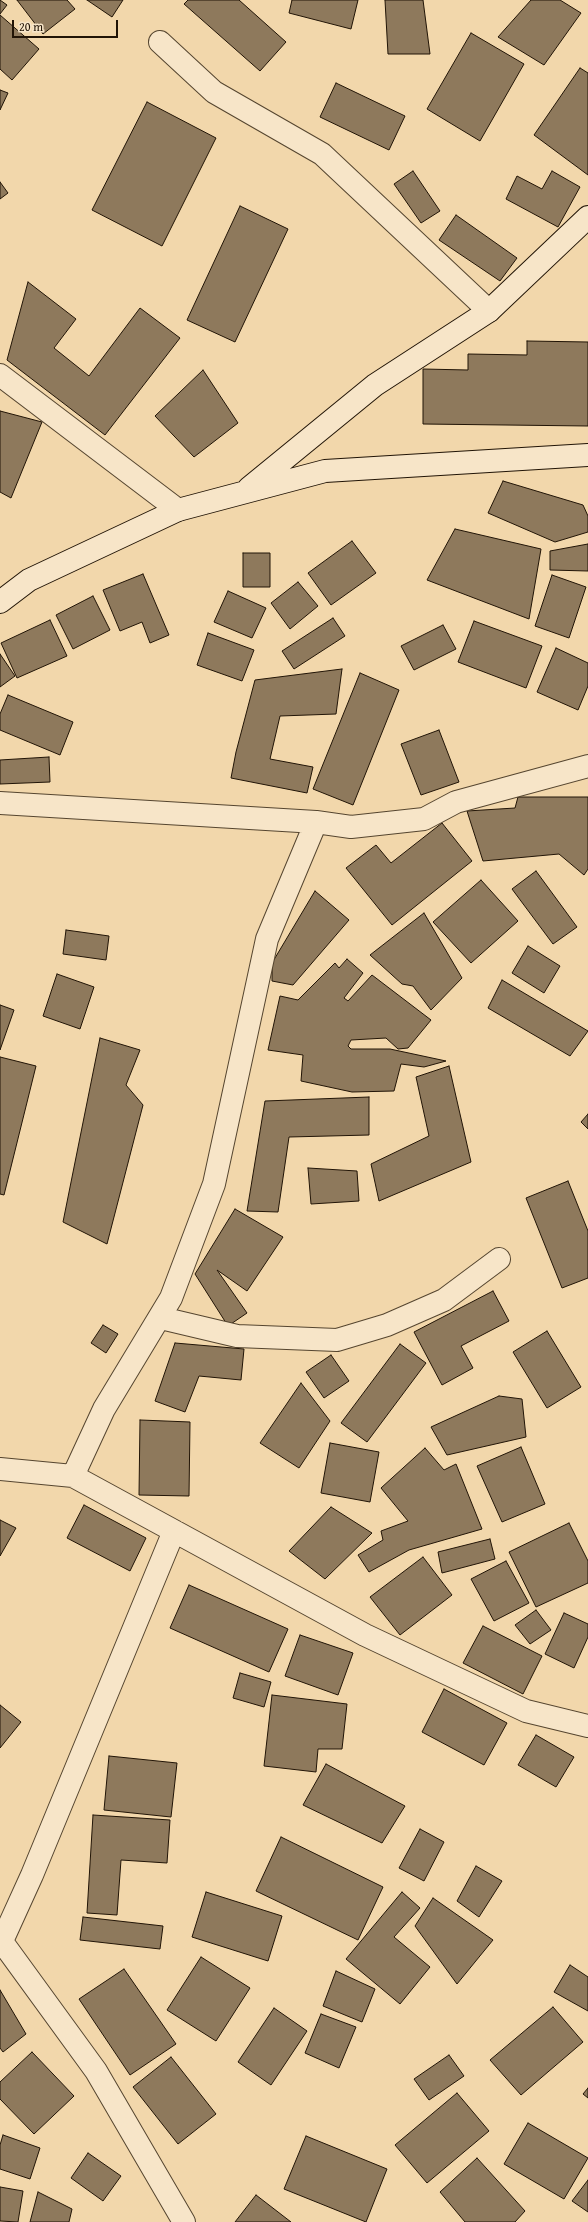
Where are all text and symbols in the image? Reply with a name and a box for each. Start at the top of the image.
scale bar [14,12,120,38]
text: 20 m [19,18,43,35]

